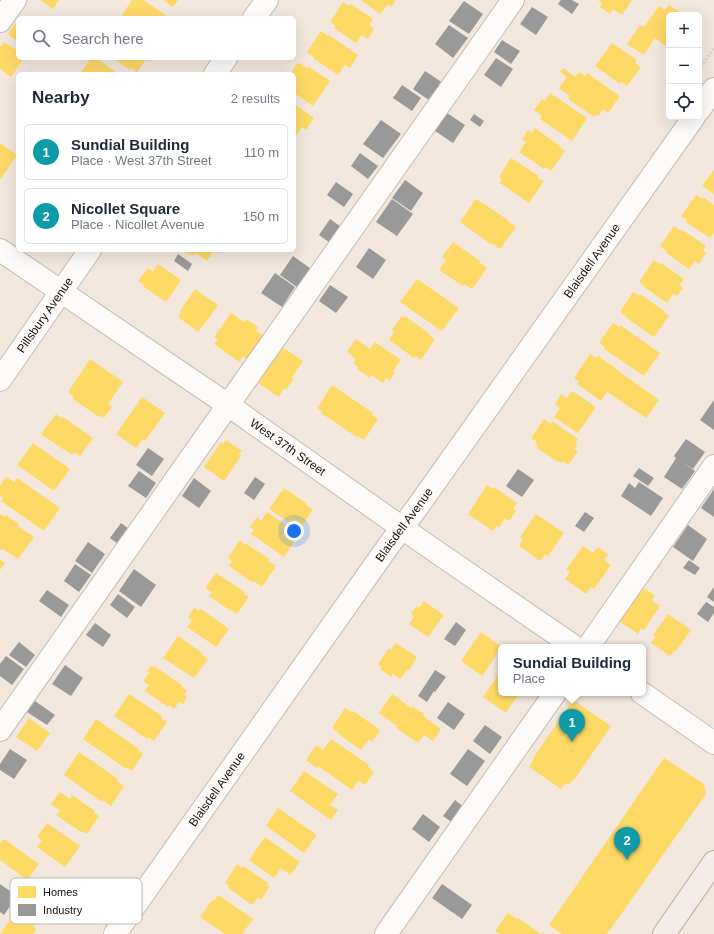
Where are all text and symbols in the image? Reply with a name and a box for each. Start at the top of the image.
map controls [666,12,702,120]
button: + [666,12,702,48]
search box [16,16,296,60]
icon: search [30,27,52,49]
text: Search here [62,30,144,47]
button: − [666,48,702,84]
button: locate [666,84,702,120]
text: Nearby [32,88,90,107]
text: 2 results [231,91,280,106]
text: Sundial Building [71,136,189,153]
text: 1 [42,145,50,160]
text: 110 m [244,145,279,160]
text: Place · West 37th Street [71,153,212,168]
text: Nicollet Square [71,200,180,217]
text: 2 [42,209,50,224]
text: 150 m [243,209,279,224]
text: Place · Nicollet Avenue [71,217,204,232]
street label: Blaisdell Avenue [561,221,623,301]
street label: Pillsbury Avenue [14,274,76,355]
street label: West 37th Street [247,416,329,479]
street label: Blaisdell Avenue [372,485,436,564]
your location [284,521,304,541]
popup [498,644,646,696]
text: Sundial Building [513,654,631,671]
text: Place [513,671,545,686]
pin: 1 [559,709,585,742]
street label: Blaisdell Avenue [186,749,248,829]
pin: 2 [614,827,640,860]
legend [10,878,142,924]
text: Homes [43,886,78,898]
text: Industry [43,904,83,916]

